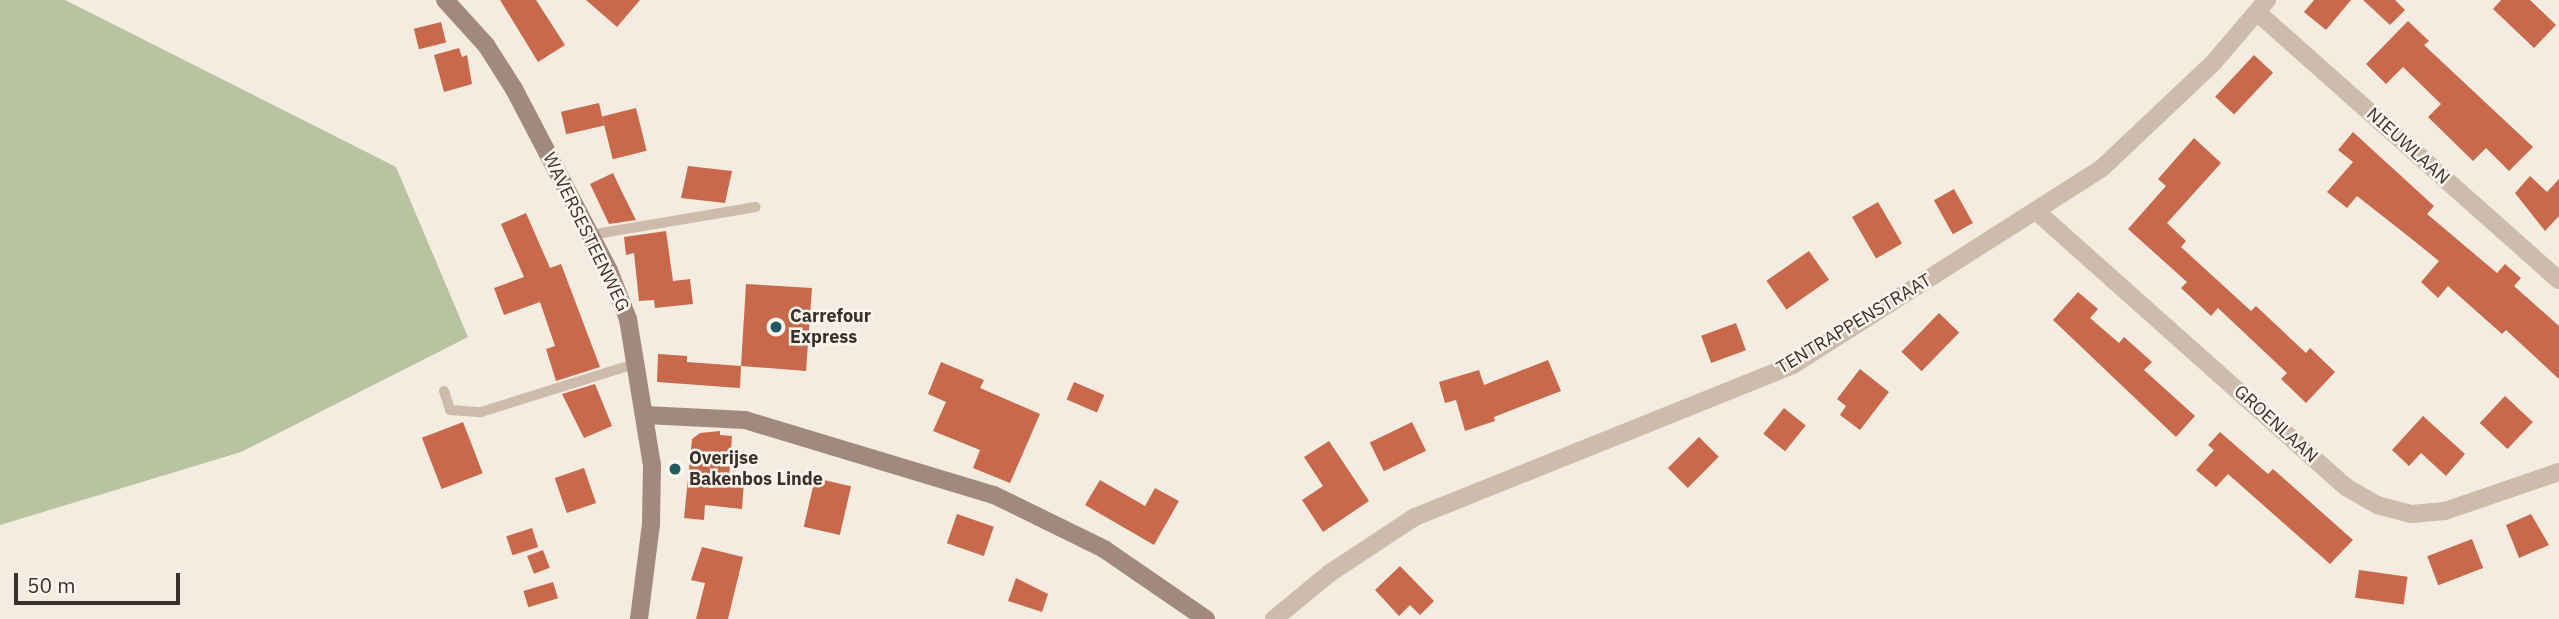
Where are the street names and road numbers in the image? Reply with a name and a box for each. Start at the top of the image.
street label: NIEUWLAAN [2362,103,2454,189]
street label: WAVERSESTEENWEG [538,149,634,315]
street label: TENTRAPPENSTRAAT [1773,269,1935,379]
street label: GROENLAAN [2230,381,2322,467]

